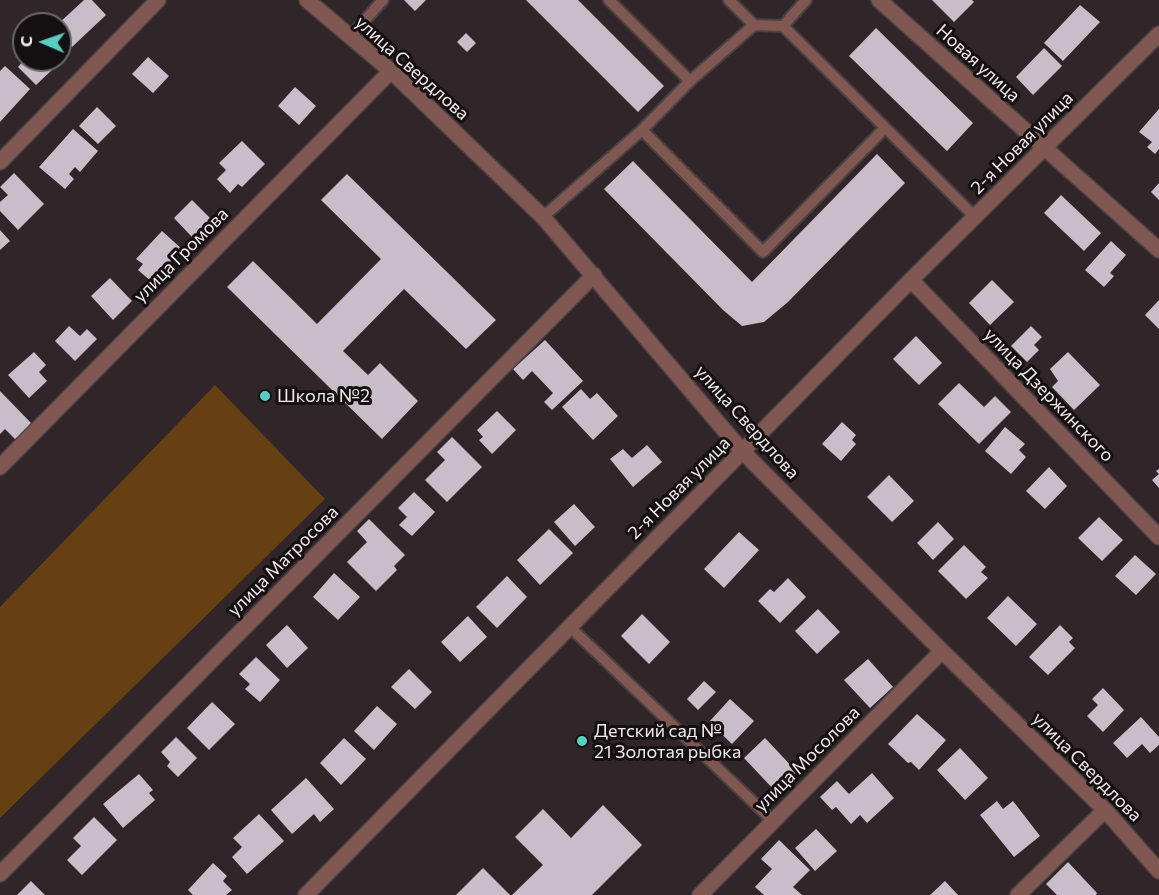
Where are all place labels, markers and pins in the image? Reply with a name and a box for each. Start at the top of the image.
place label: Школа №2 [277,385,370,407]
marker: Школа №2 [258,389,272,403]
place label: Детский сад № 21 Золотая рыбка [594,720,741,762]
marker: Детский сад № 21 Золотая рыбка [575,734,589,748]

